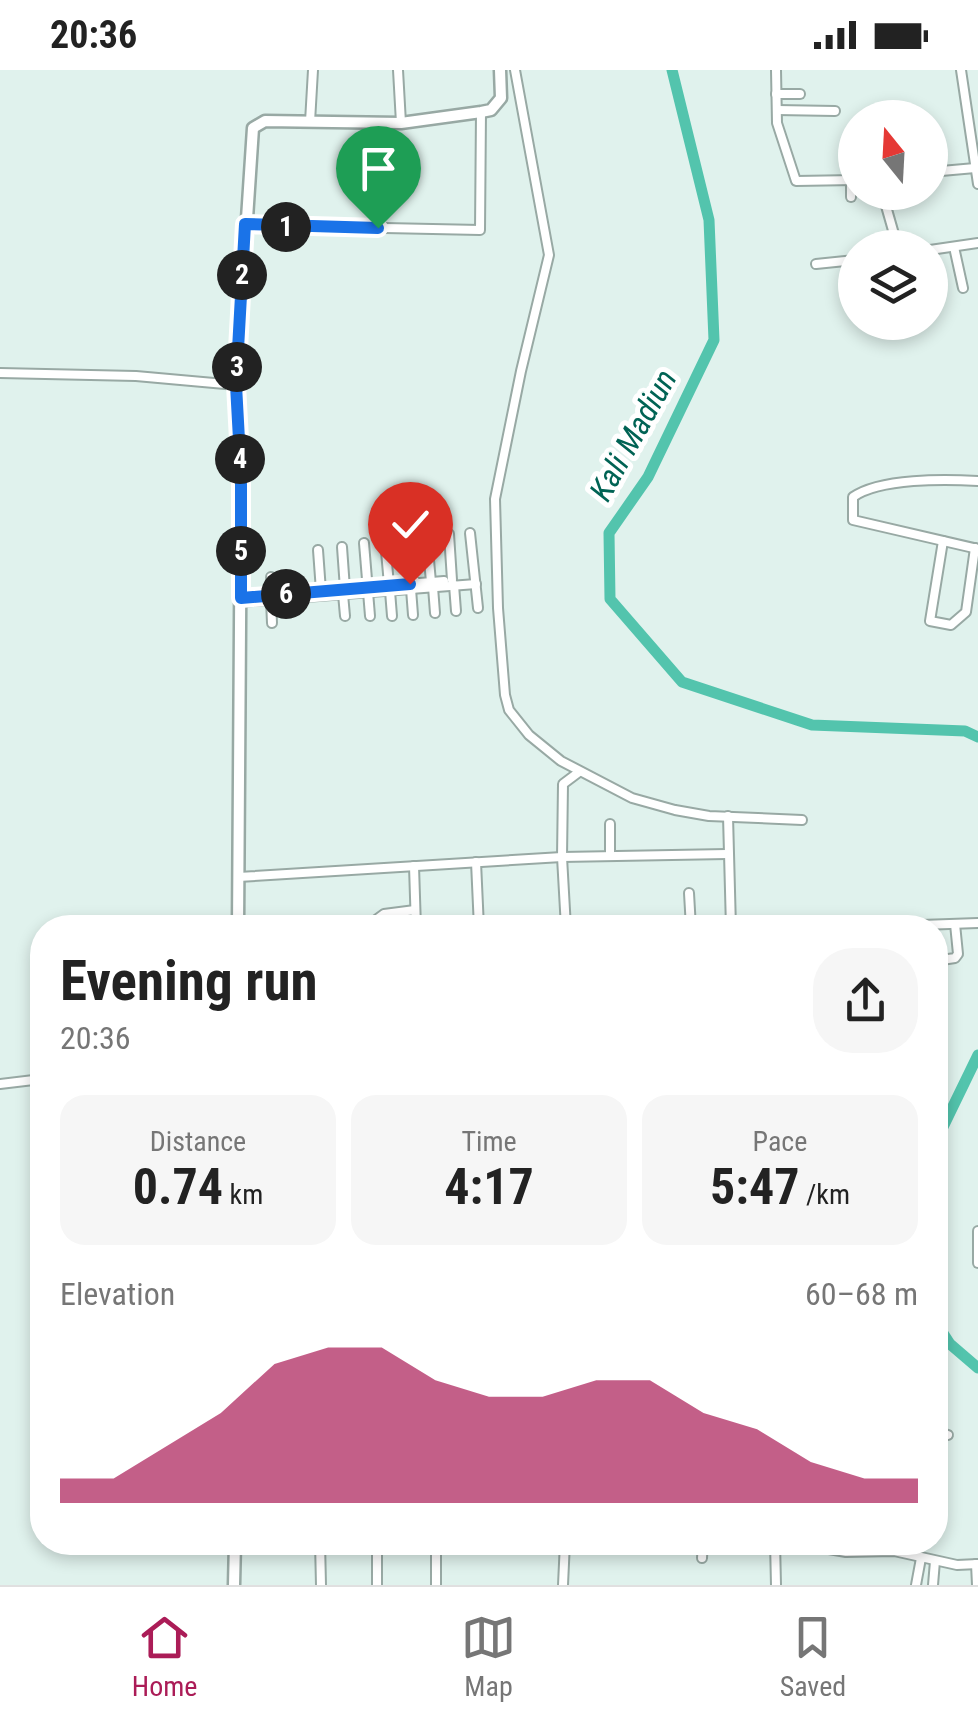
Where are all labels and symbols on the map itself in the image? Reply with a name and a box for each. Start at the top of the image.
north arrow [838,100,948,210]
pin [336,126,421,229]
pin: 1 [261,202,311,252]
pin: 2 [217,250,267,300]
pin: 3 [212,342,262,392]
water label: Kali Madiun [581,363,685,507]
pin: 4 [215,434,265,484]
pin [368,482,453,585]
pin: 5 [216,526,266,576]
pin: 6 [261,569,311,619]

